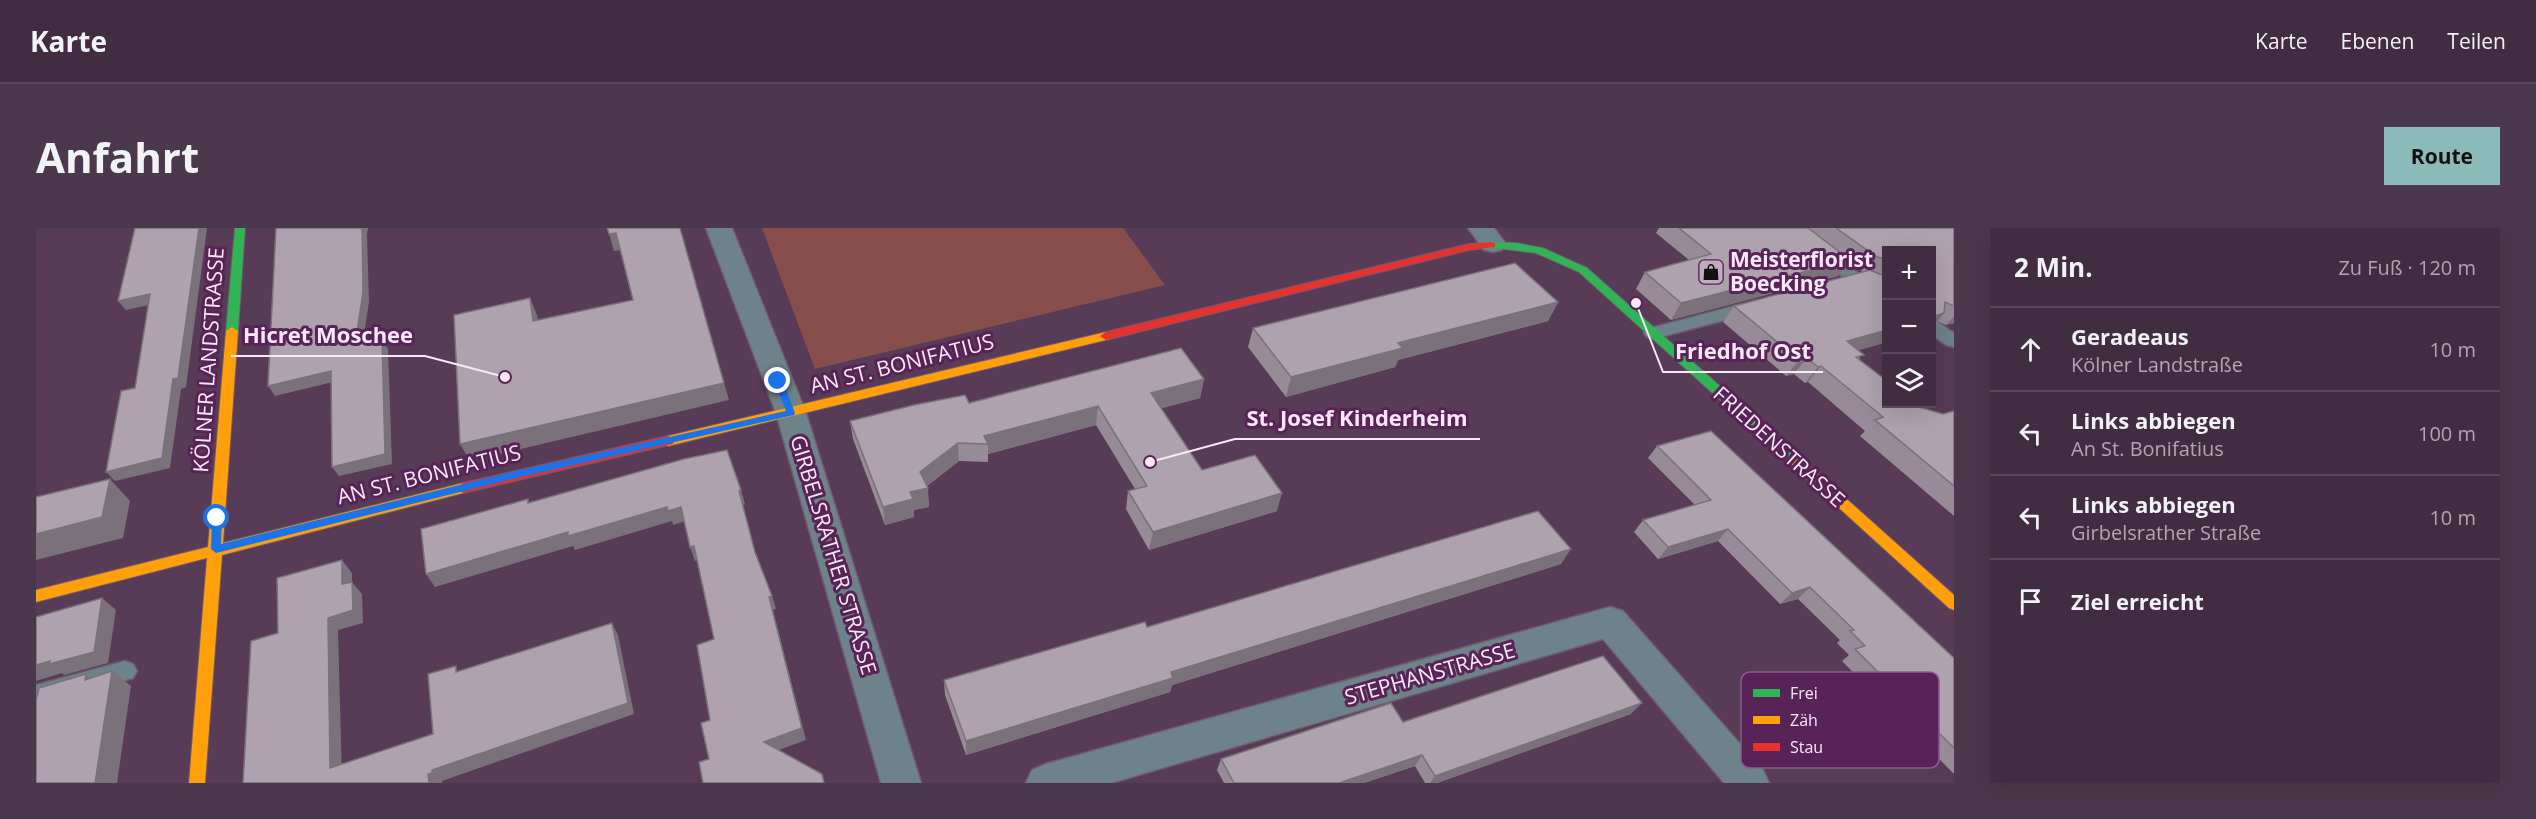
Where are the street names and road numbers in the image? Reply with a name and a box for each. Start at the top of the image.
street label: KÖLNER LANDSTRASSE [186,247,230,473]
street label: AN ST. BONIFATIUS [807,327,997,399]
street label: FRIEDENSTRASSE [1708,380,1851,513]
street label: GIRBELSRATHER STRASSE [784,431,884,678]
street label: AN ST. BONIFATIUS [334,438,524,510]
street label: STEPHANSTRASSE [1341,635,1518,711]

